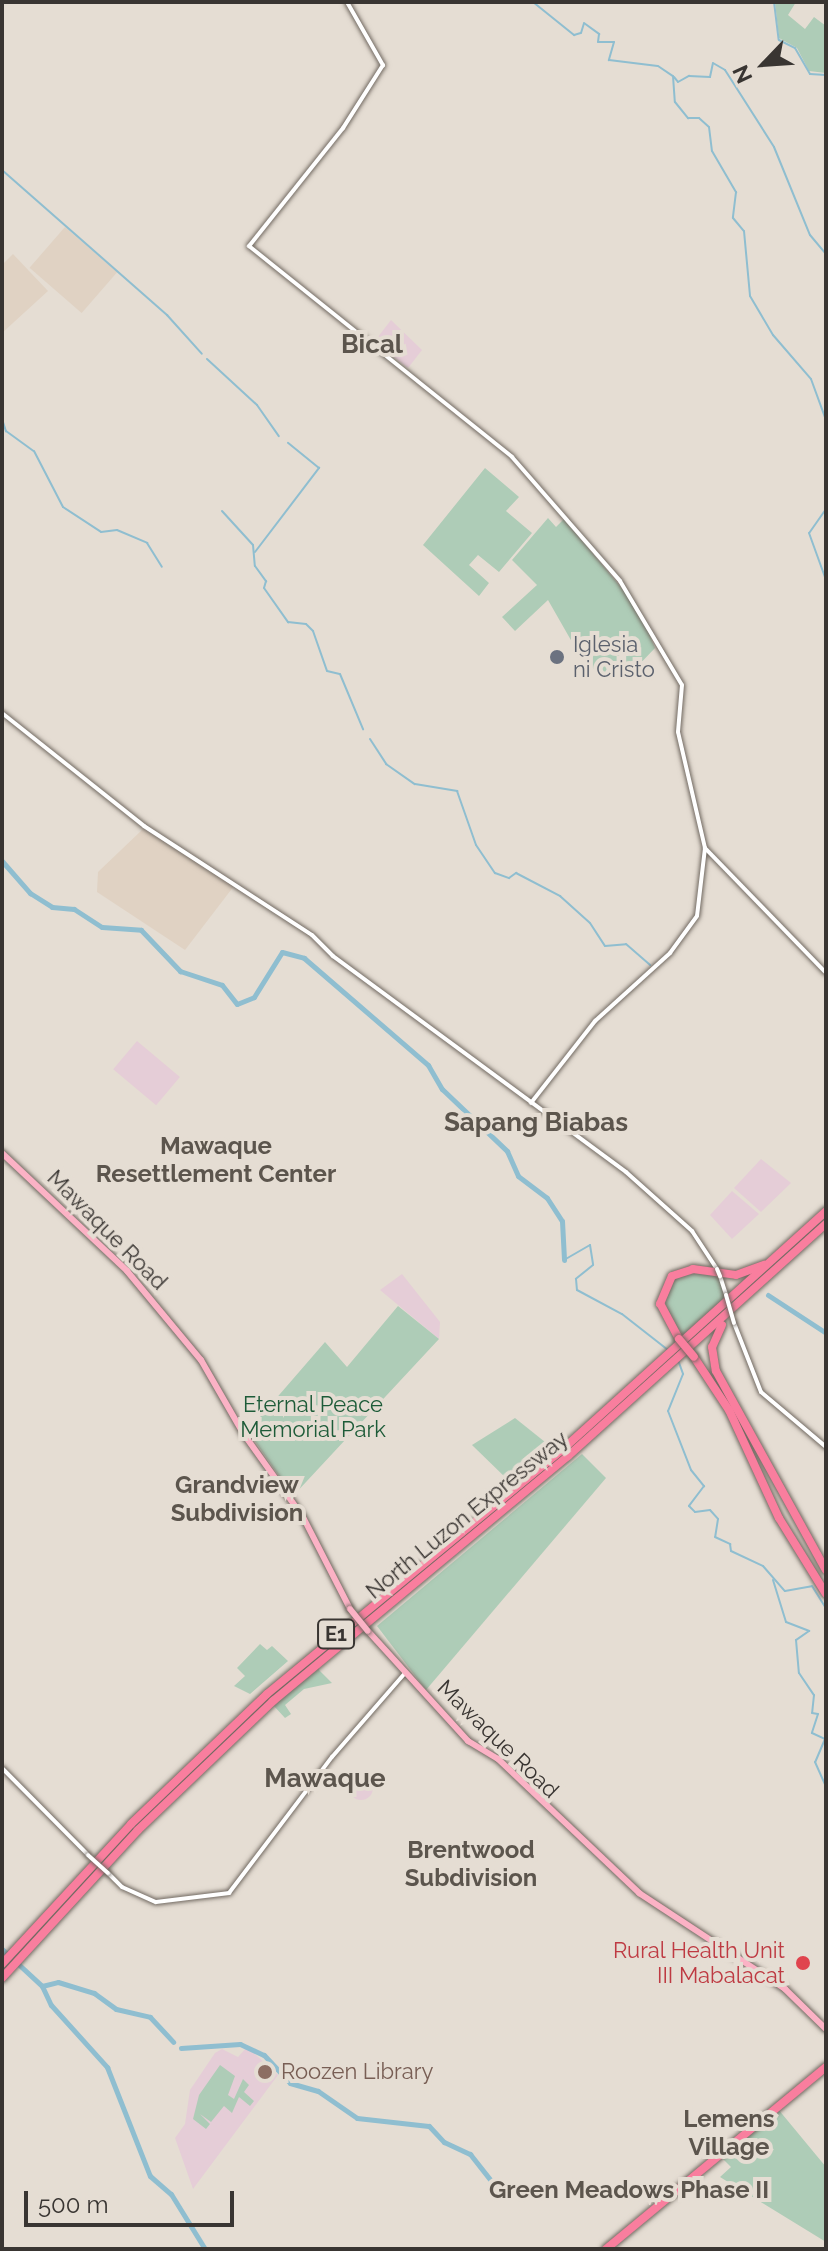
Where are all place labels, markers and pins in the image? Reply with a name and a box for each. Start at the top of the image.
place label: Iglesia ni Cristo [573,631,655,682]
marker: Iglesia ni Cristo [548,648,566,666]
place label: Rural Health Unit III Mabalacat [612,1937,785,1988]
marker: Rural Health Unit III Mabalacat [792,1952,814,1974]
place label: Roozen Library [281,2059,433,2085]
marker: Roozen Library [256,2063,274,2081]

